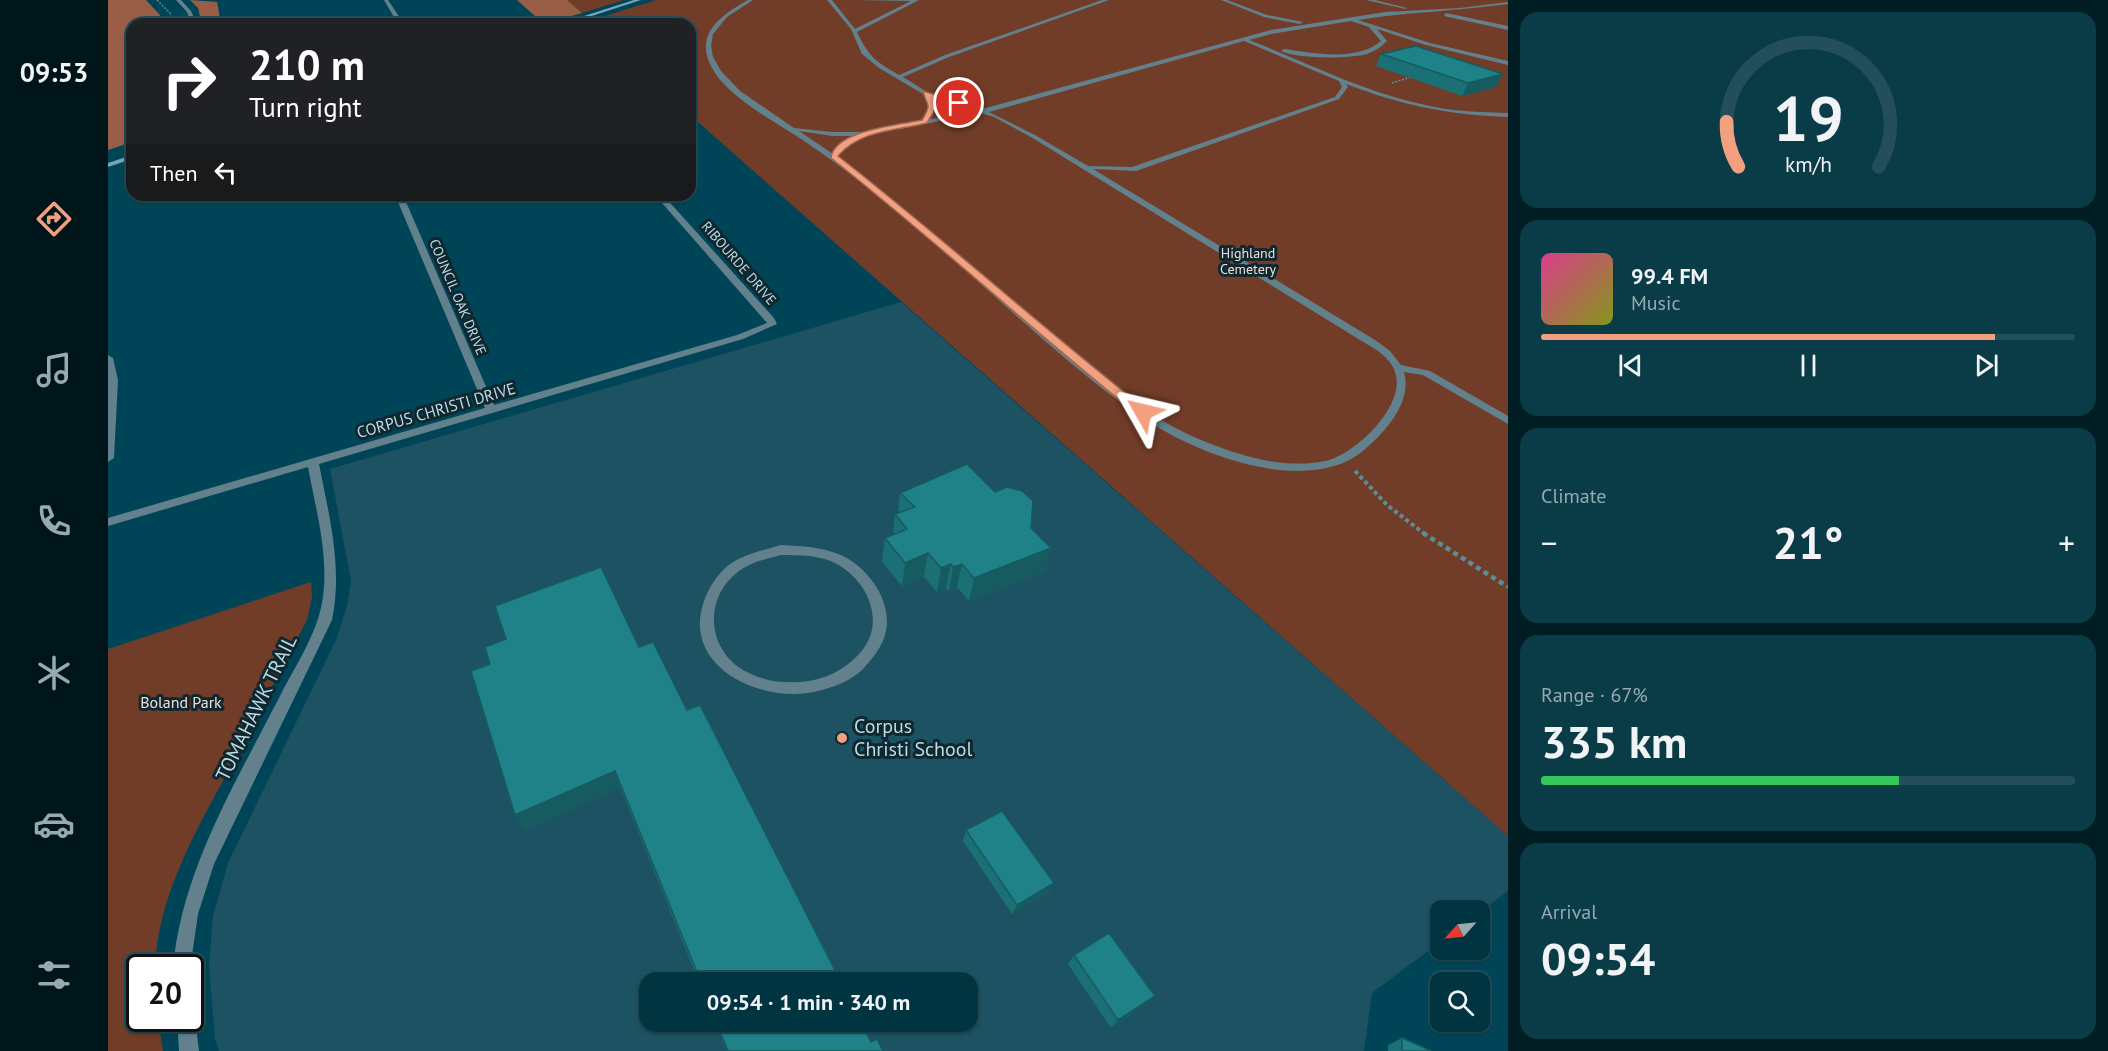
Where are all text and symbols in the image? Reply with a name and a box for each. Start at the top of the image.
text: 210 m [249,37,365,92]
icon: right [150,42,228,120]
text: 09:53 [20,55,88,89]
pin [933,77,984,128]
text: 19 [1773,77,1843,158]
icon: arrive [942,86,975,119]
text: Turn right [249,90,362,124]
text: km/h [1784,150,1831,178]
icon: left [209,156,242,189]
text: Then [150,159,197,187]
icon: directions [33,198,75,240]
street label: RIBOURDE DRIVE [698,217,780,309]
street label: COUNCIL OAK DRIVE [425,236,491,358]
park label: Highland Cemetery [1220,244,1277,278]
text: 99.4 FM [1631,262,1708,290]
text: Music [1631,290,1680,316]
icon: music [33,349,75,391]
icon: previous [1614,349,1647,382]
icon: pause [1792,349,1825,382]
icon: next [1970,349,2003,382]
street label: CORPUS CHRISTI DRIVE [354,378,518,442]
position arrow [1111,380,1175,444]
text: Climate [1541,483,1607,509]
icon: phone [33,500,75,542]
text: 21° [1773,513,1843,571]
text: − [1541,521,1558,564]
text: + [2058,521,2075,564]
street label: TOMAHAWK TRAIL [209,631,303,785]
icon: climate [33,652,75,694]
text: Range · 67% [1541,682,1648,708]
park label: Boland Park [140,692,222,712]
text: 335 km [1541,712,1687,770]
place label: Corpus Christi School [854,713,972,762]
marker: Corpus Christi School [835,731,849,745]
icon: car [33,803,75,845]
text: Arrival [1541,899,1597,925]
north arrow [1430,900,1490,960]
map controls [1430,900,1490,1032]
text: 09:54 [1541,929,1655,987]
icon: filters [33,954,75,996]
speed limit sign: 20 [126,954,204,1032]
button: search [1430,972,1490,1032]
text: 09:54 · 1 min · 340 m [707,988,910,1016]

